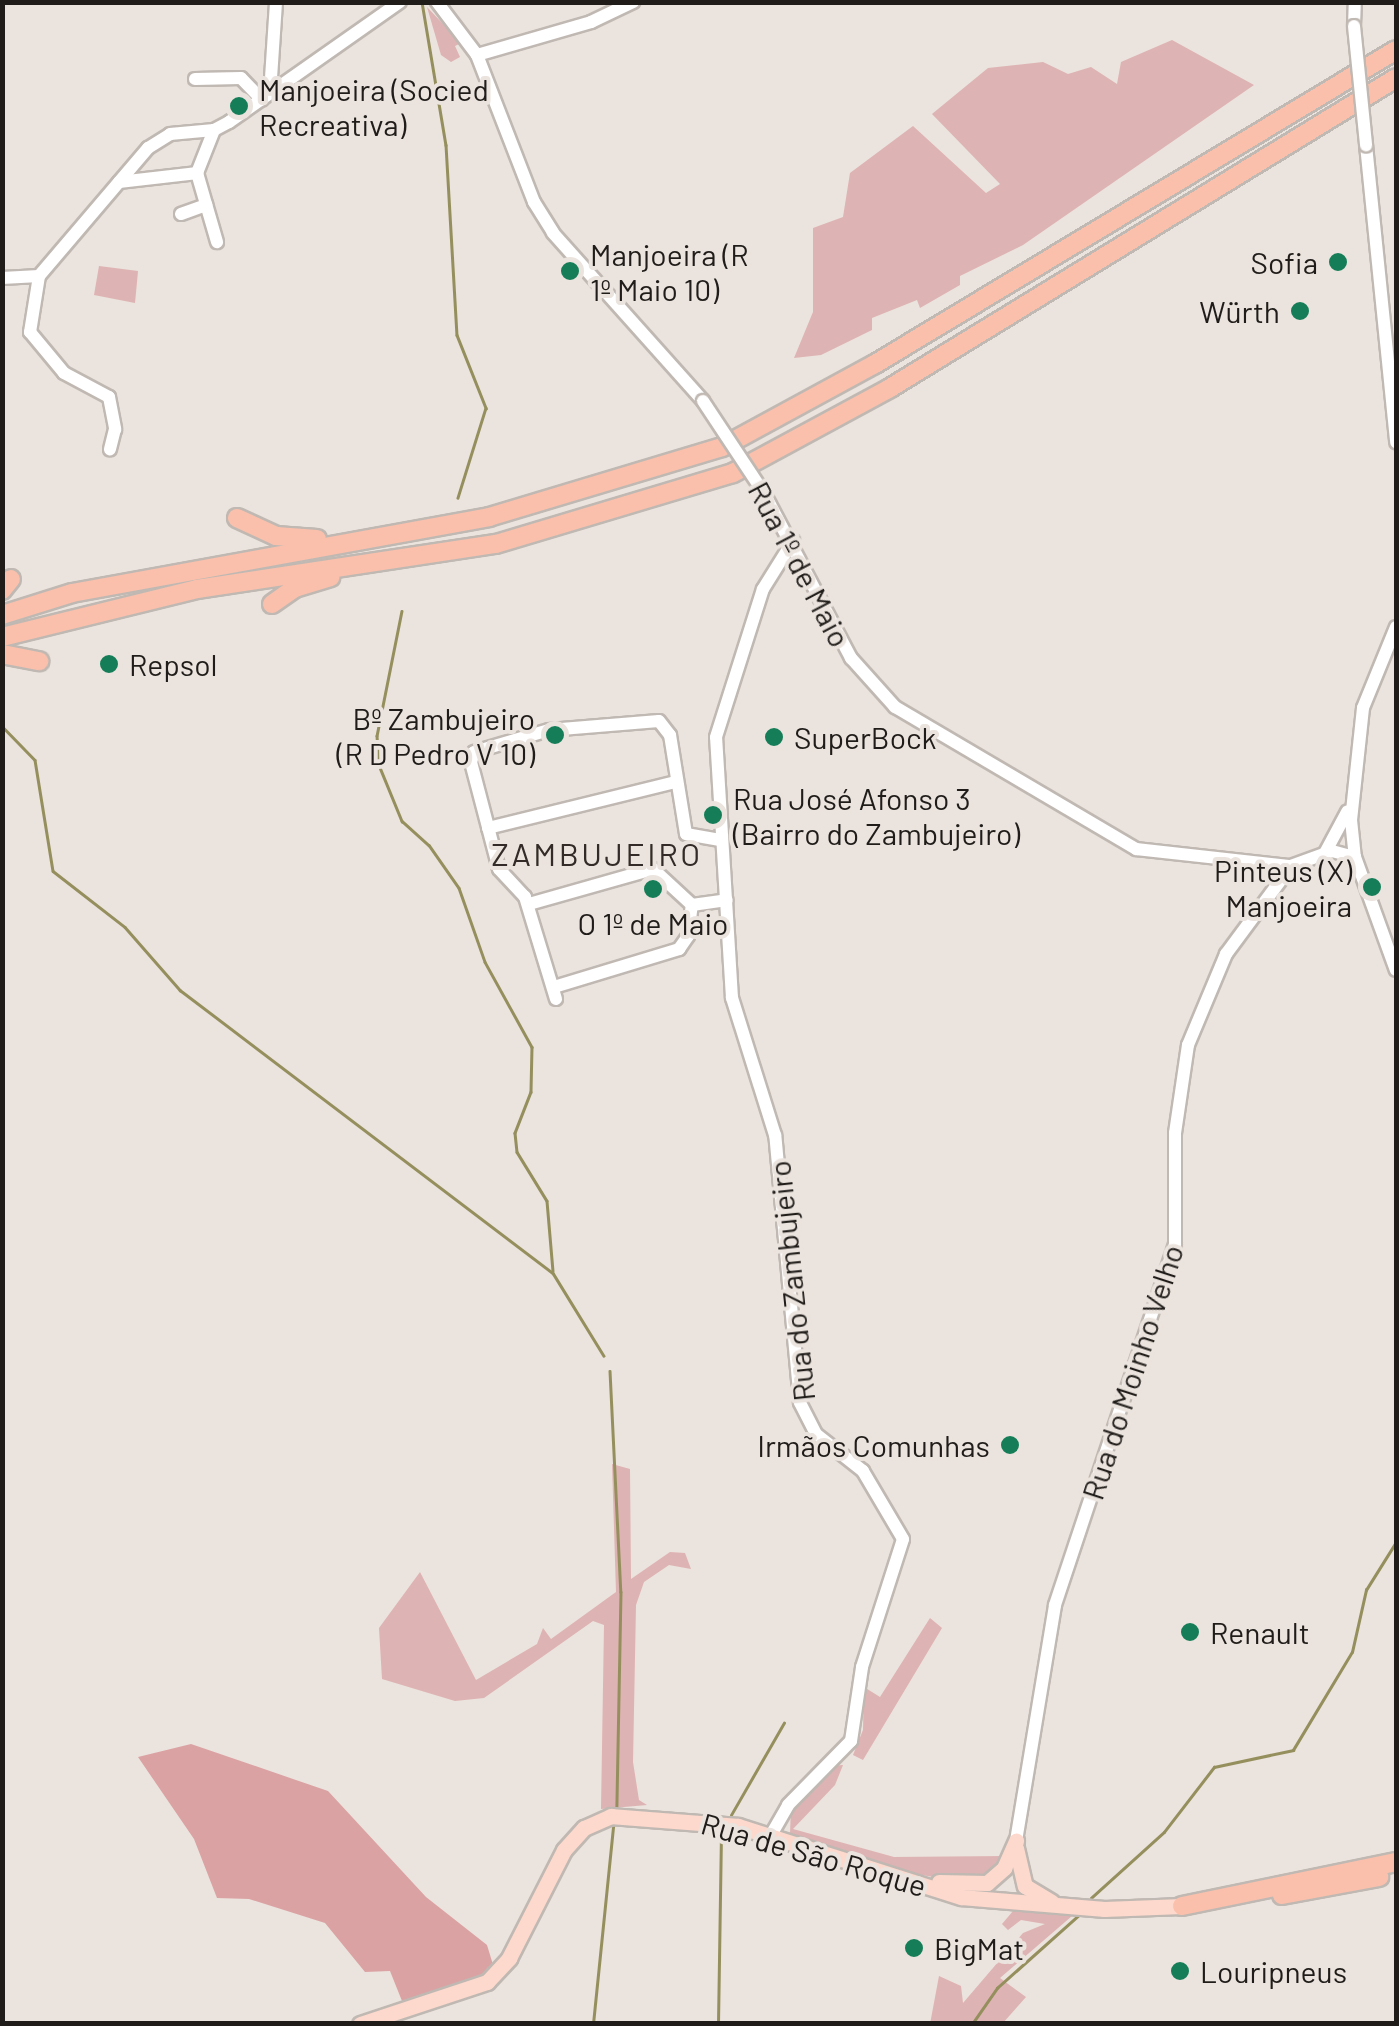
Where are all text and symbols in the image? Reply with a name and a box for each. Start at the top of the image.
place label: Manjoeira (Socied Recreativa) [259,71,489,142]
marker: Manjoeira (Socied Recreativa) [228,95,250,117]
place label: Manjoeira (R 1º Maio 10) [590,236,749,306]
place label: Sofia [1250,244,1318,280]
marker: Sofia [1327,251,1349,273]
marker: Manjoeira (R 1º Maio 10) [559,260,581,282]
place label: Würth [1199,293,1280,329]
marker: Würth [1289,300,1311,322]
street label: Rua 1º de Maio [741,475,859,653]
place label: Repsol [129,646,217,682]
marker: Repsol [98,653,120,675]
place label: Bº Zambujeiro (R D Pedro V 10) [337,700,535,770]
place label: SuperBock [794,719,937,755]
marker: Bº Zambujeiro (R D Pedro V 10) [544,724,566,746]
marker: SuperBock [763,726,785,748]
place label: Rua José Afonso 3 (Bairro do Zambujeiro) [733,780,1020,850]
marker: Rua José Afonso 3 (Bairro do Zambujeiro) [702,804,724,826]
district label: ZAMBUJEIRO [491,834,703,872]
place label: Pinteus (X) Manjoeira [1214,852,1352,922]
marker: Pinteus (X) Manjoeira [1361,876,1383,898]
marker: O 1º de Maio [642,878,664,900]
place label: O 1º de Maio [578,905,728,941]
street label: Rua do Zambujeiro [760,1159,822,1403]
street label: Rua do Moinho Velho [1074,1240,1190,1504]
place label: Irmãos Comunhas [757,1427,990,1463]
marker: Irmãos Comunhas [999,1434,1021,1456]
place label: Renault [1210,1614,1310,1650]
marker: Renault [1179,1621,1201,1643]
street label: Rua de São Roque [697,1805,931,1903]
place label: BigMat [934,1930,1024,1966]
marker: BigMat [903,1937,925,1959]
place label: Louripneus [1200,1953,1347,1989]
marker: Louripneus [1169,1960,1191,1982]

